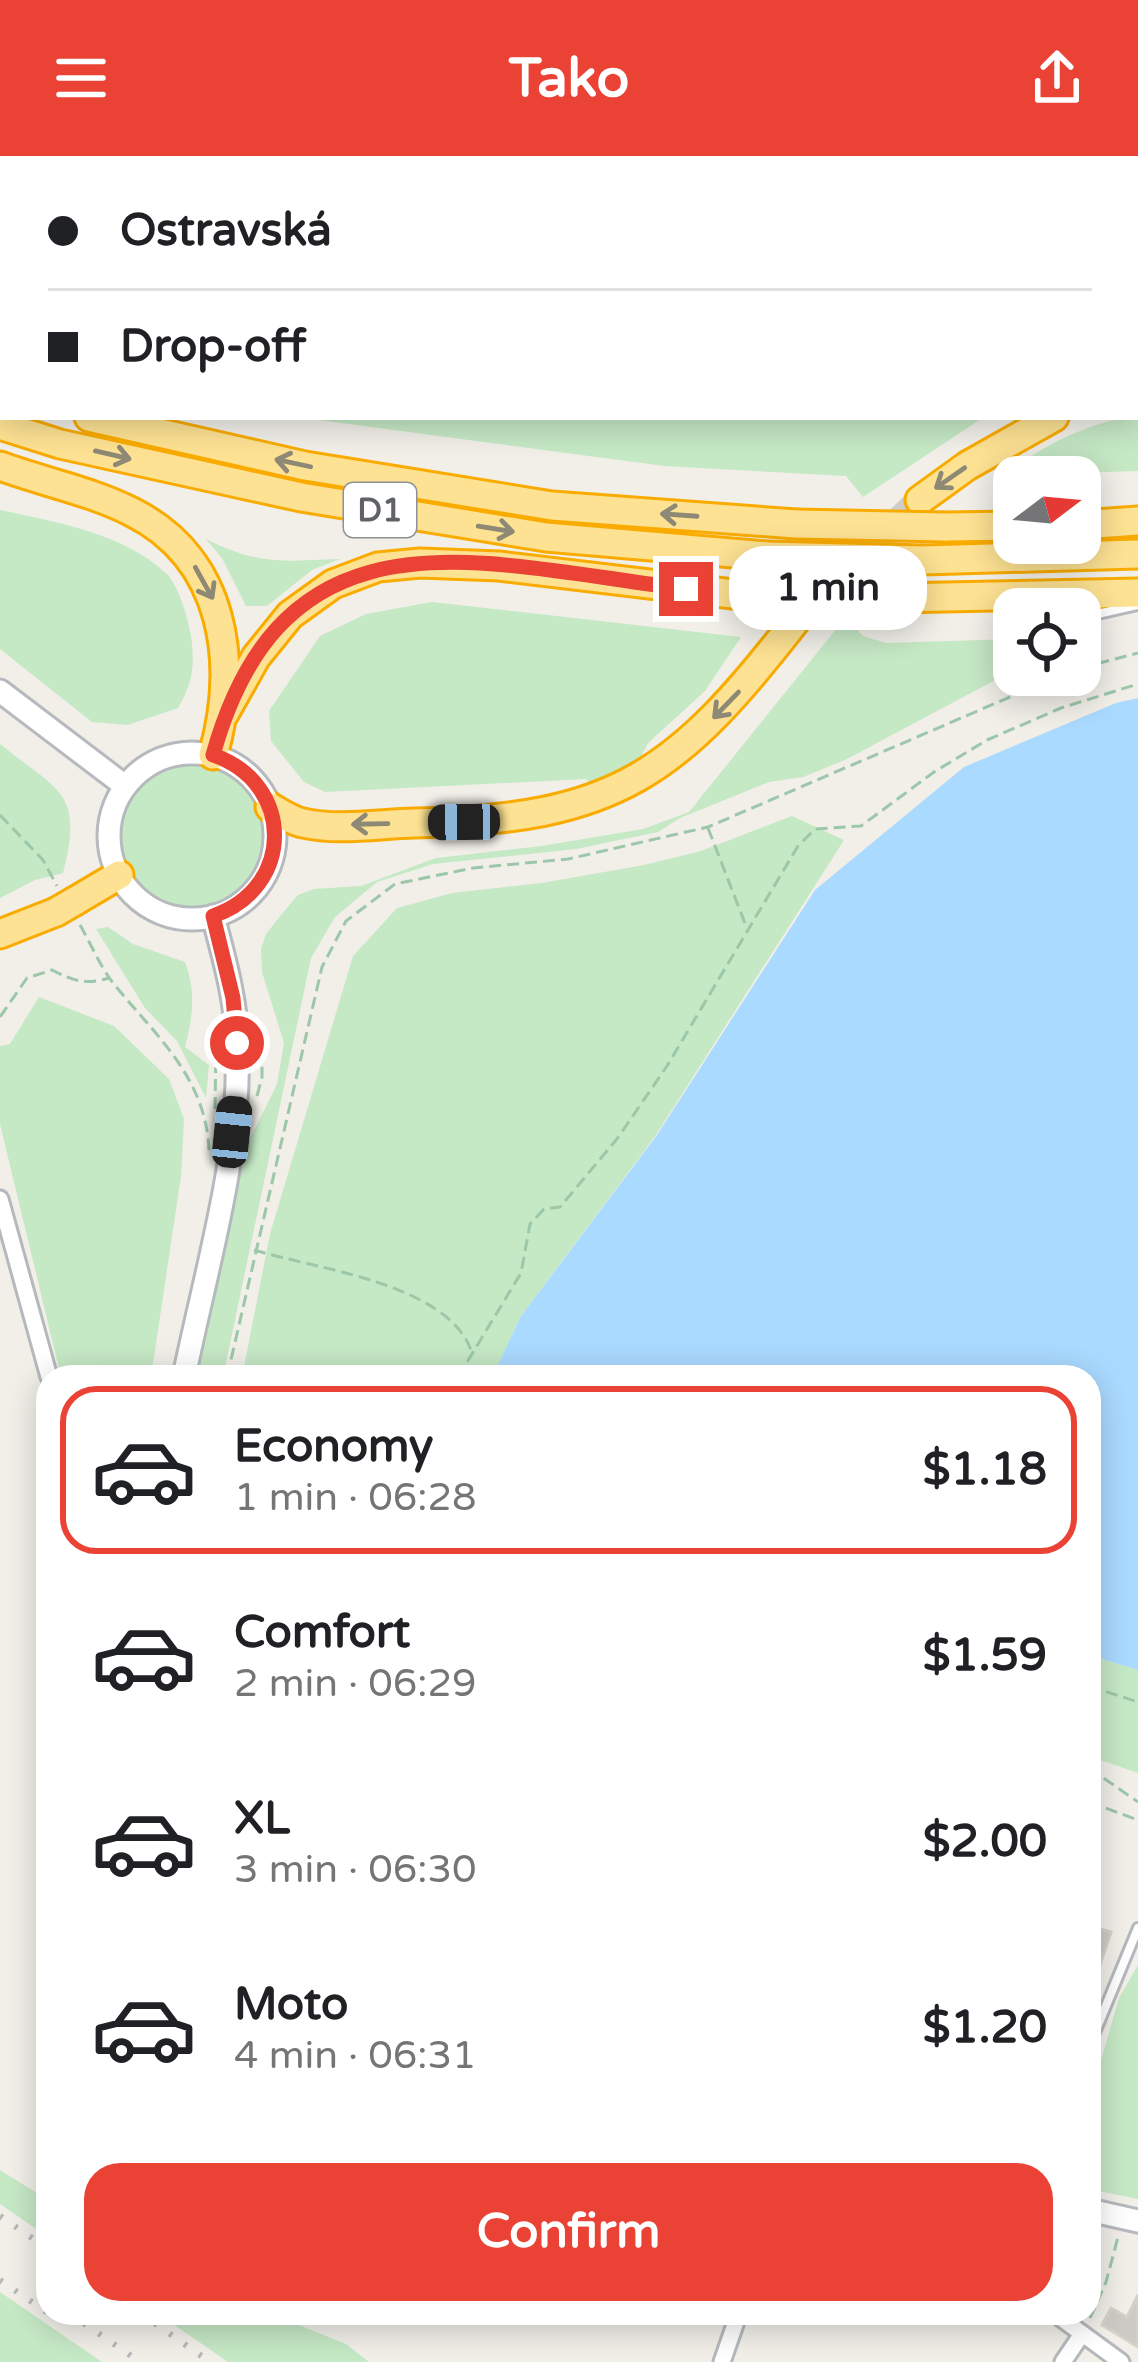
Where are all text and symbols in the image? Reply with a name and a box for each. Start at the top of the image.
icon: menu [48,45,114,111]
icon: share [1024,45,1090,111]
text: Tako [509,46,629,111]
text: Ostravská [120,204,332,258]
text: Drop-off [120,320,306,374]
one-way arrow [93,445,131,468]
one-way arrow [275,450,313,473]
north arrow [993,456,1101,564]
map controls [993,456,1101,696]
one-way arrow [934,465,967,490]
road number: D1 [344,483,416,537]
one-way arrow [660,504,699,527]
one-way arrow [475,518,514,541]
callout: 1 min [728,547,926,631]
route end [659,562,713,616]
text: 1 min [776,564,880,611]
one-way arrow [193,565,216,600]
button: locate [993,588,1101,696]
one-way arrow [712,690,740,719]
car [428,803,500,841]
one-way arrow [351,813,390,836]
route start [210,1016,264,1070]
car [210,1094,254,1170]
icon: car [90,1416,198,1524]
text: Economy [234,1420,433,1474]
text: $1.18 [923,1443,1047,1497]
text: 1 min · 06:28 [234,1474,476,1521]
icon: car [90,1602,198,1710]
text: Comfort [234,1606,410,1660]
text: $1.59 [923,1629,1047,1683]
text: 2 min · 06:29 [234,1660,476,1707]
icon: car [90,1788,198,1896]
text: XL [234,1792,290,1846]
text: $2.00 [923,1815,1047,1869]
text: 3 min · 06:30 [234,1846,476,1893]
icon: car [90,1974,198,2082]
text: Moto [234,1978,348,2032]
text: $1.20 [923,2001,1047,2055]
text: 4 min · 06:31 [234,2032,476,2079]
button: Confirm [84,2163,1053,2301]

